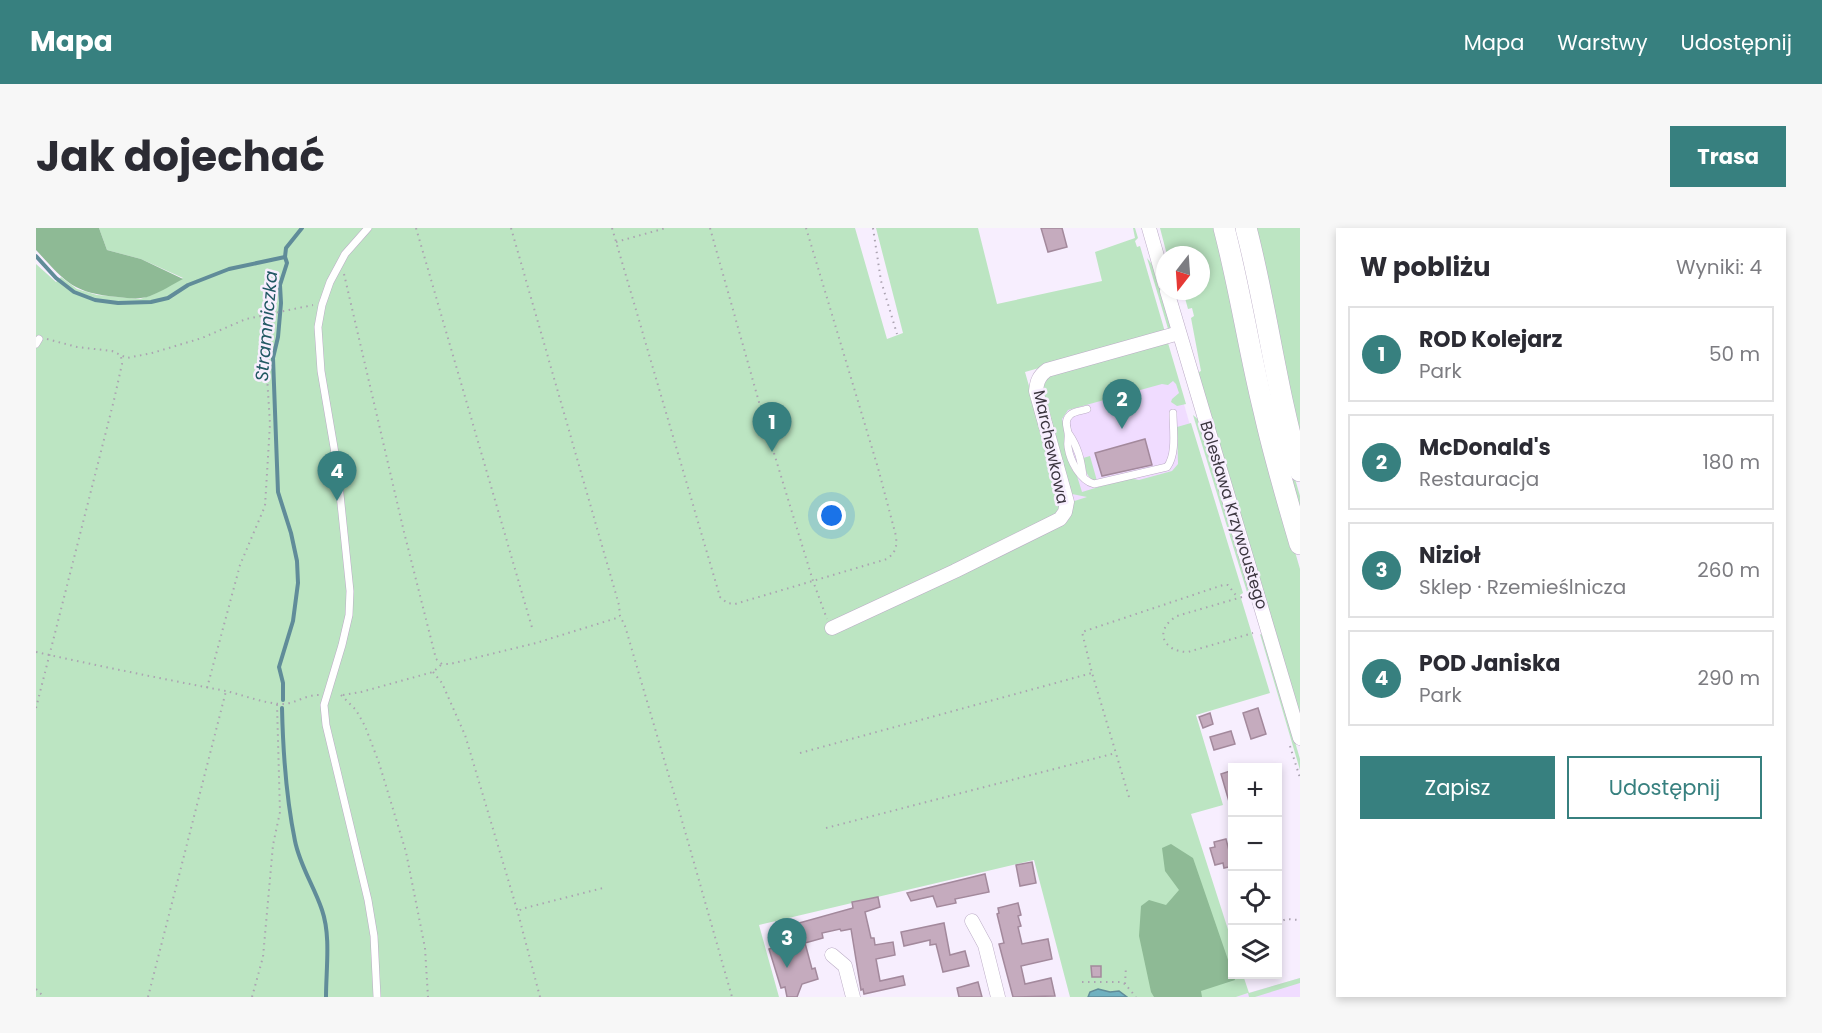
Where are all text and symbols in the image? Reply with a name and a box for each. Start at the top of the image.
text: Mapa [30,22,113,61]
text: Mapa [1464,28,1524,57]
text: Warstwy [1557,28,1648,57]
text: Udostępnij [1681,28,1792,57]
button: Trasa [1670,126,1786,187]
text: Jak dojechać [36,127,325,186]
north arrow [1156,246,1210,300]
text: W pobliżu [1360,249,1491,285]
text: Wyniki: 4 [1676,253,1762,281]
water label: Stramniczka [249,270,283,382]
text: ROD Kolejarz [1419,324,1562,355]
text: 1 [1378,340,1385,368]
text: 50 m [1709,340,1760,368]
text: Park [1419,357,1462,385]
pin: 2 [1102,380,1142,429]
street label: Marchewkowa [1028,388,1074,506]
pin: 1 [752,402,792,452]
street label: Bolesława Krzywoustego [1194,418,1274,612]
text: McDonald's [1419,432,1551,463]
text: 2 [1376,448,1387,476]
text: 180 m [1702,448,1760,476]
pin: 4 [318,452,356,501]
text: Restauracja [1419,465,1539,493]
your location [817,501,846,530]
text: Nizioł [1419,540,1481,571]
text: 3 [1375,556,1388,584]
text: 260 m [1697,556,1760,584]
text: Sklep · Rzemieślnicza [1419,573,1626,601]
text: POD Janiska [1419,648,1560,679]
text: 4 [1375,664,1388,692]
text: 290 m [1697,664,1760,692]
text: Park [1419,681,1462,709]
button: Zapisz [1360,756,1555,819]
button: Udostępnij [1567,756,1762,819]
map controls [1228,763,1282,979]
button: + [1228,763,1282,817]
button: − [1228,817,1282,871]
button: locate [1228,871,1282,925]
pin: 3 [768,918,807,968]
button: layers [1228,925,1282,979]

